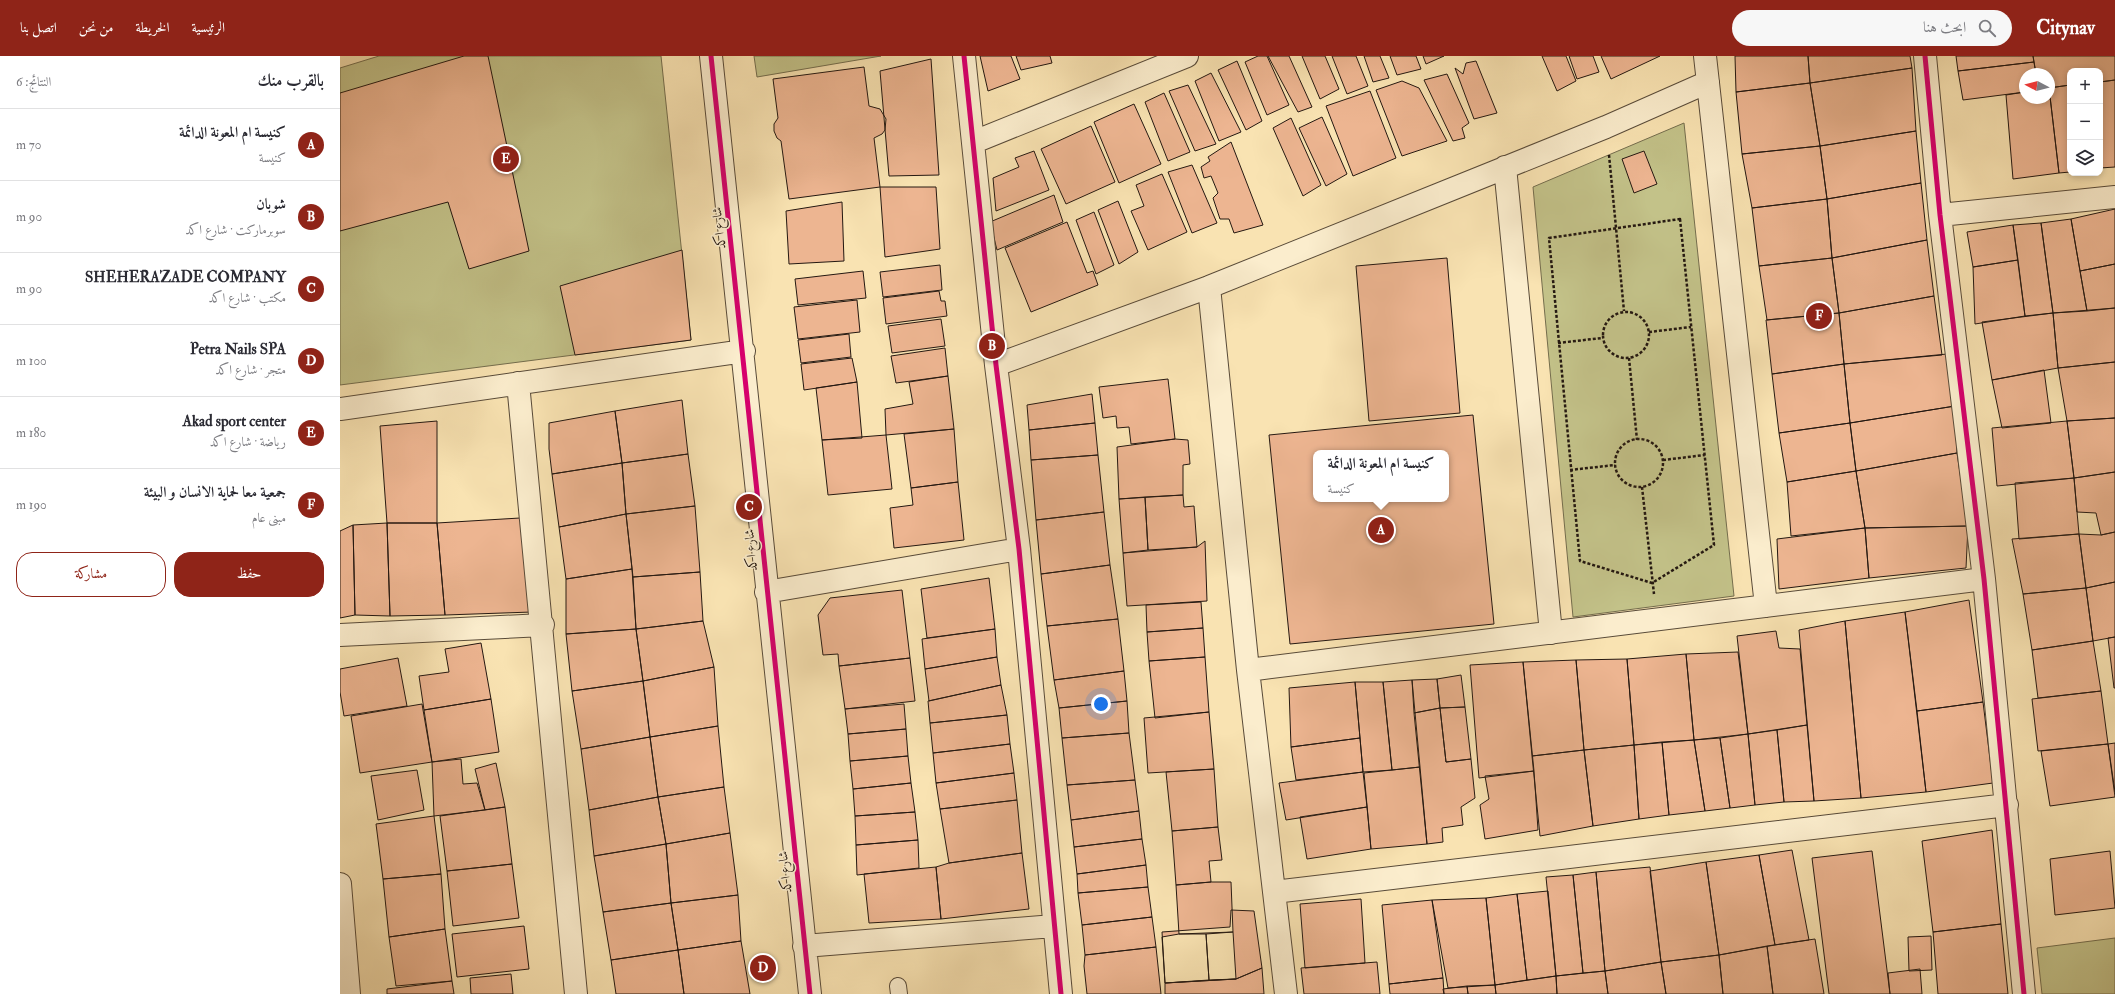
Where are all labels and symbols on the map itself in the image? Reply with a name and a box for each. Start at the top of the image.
north arrow [2019,68,2055,104]
pin: E [493,144,519,174]
street label: شارع اكد [708,206,732,250]
pin: F [1806,301,1832,331]
pin: B [979,331,1005,361]
pin: C [736,492,762,522]
pin: A [1368,515,1394,545]
street label: شارع اكد [740,528,764,572]
your location [1091,694,1111,714]
street label: شارع اكد [774,850,798,894]
pin: D [750,953,776,983]

